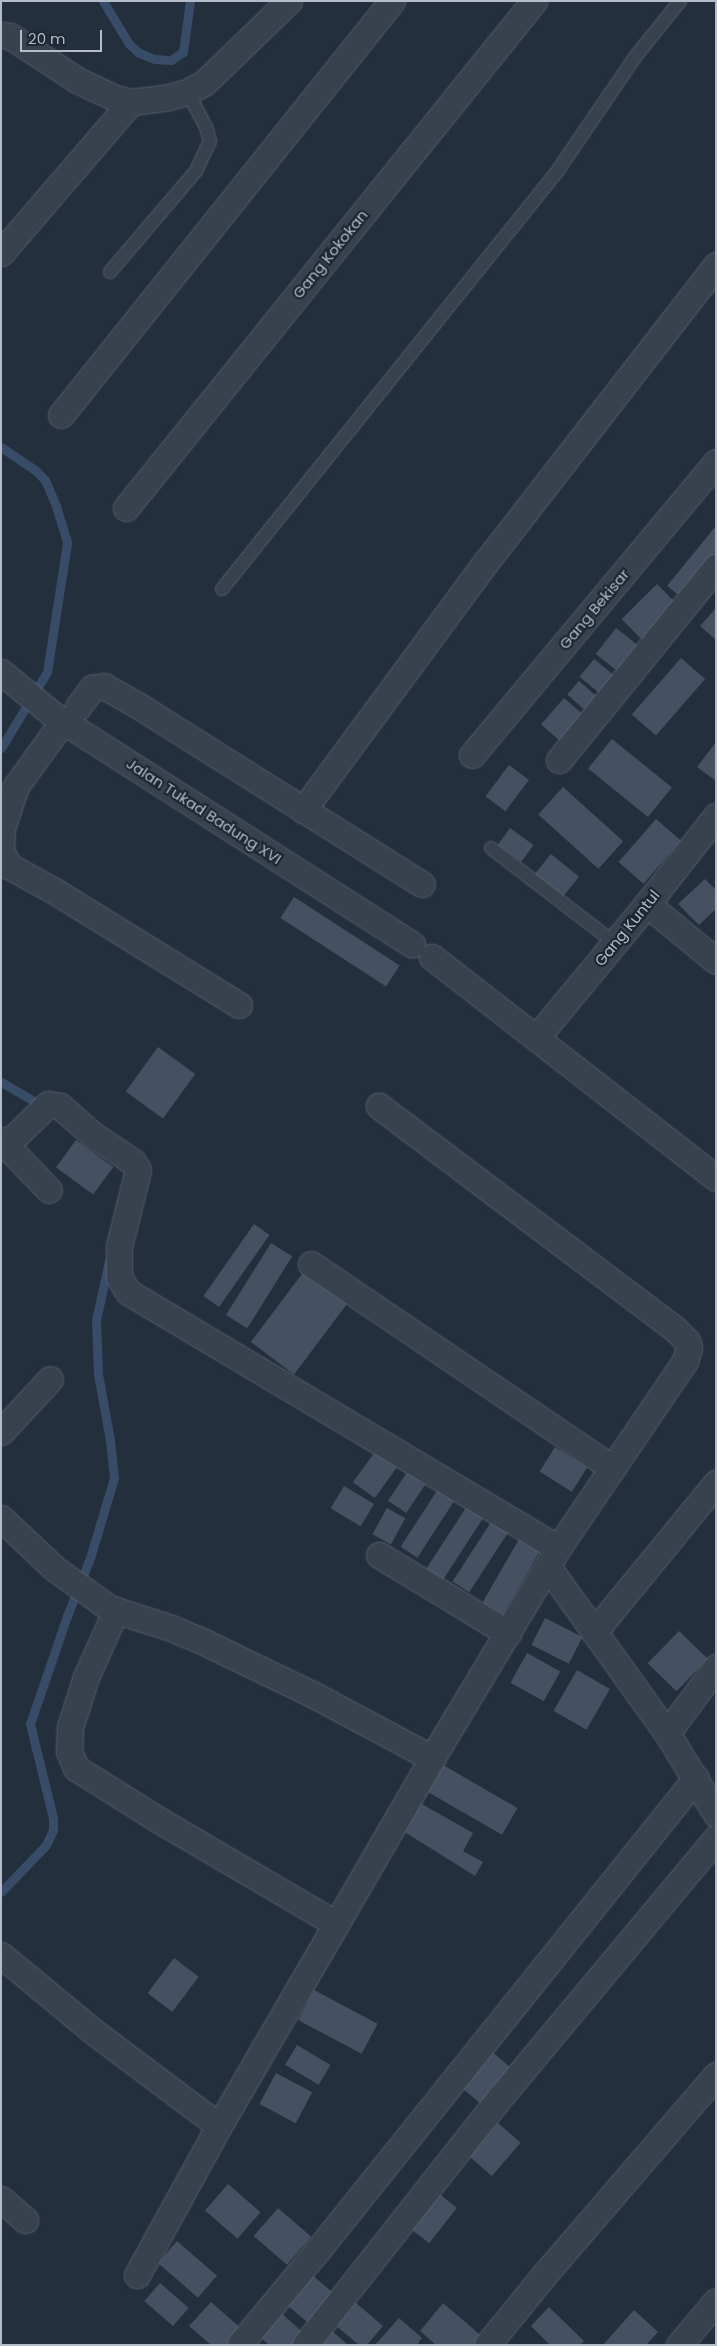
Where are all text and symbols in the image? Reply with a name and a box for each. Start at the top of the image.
scale bar [22,20,105,52]
text: 20 m [28,28,66,49]
street label: Gang Kokokan [289,206,371,302]
street label: Gang Bekisar [555,565,633,653]
street label: Jalan Tukad Badung XVI [123,754,285,868]
street label: Gang Kuntul [591,886,663,970]

